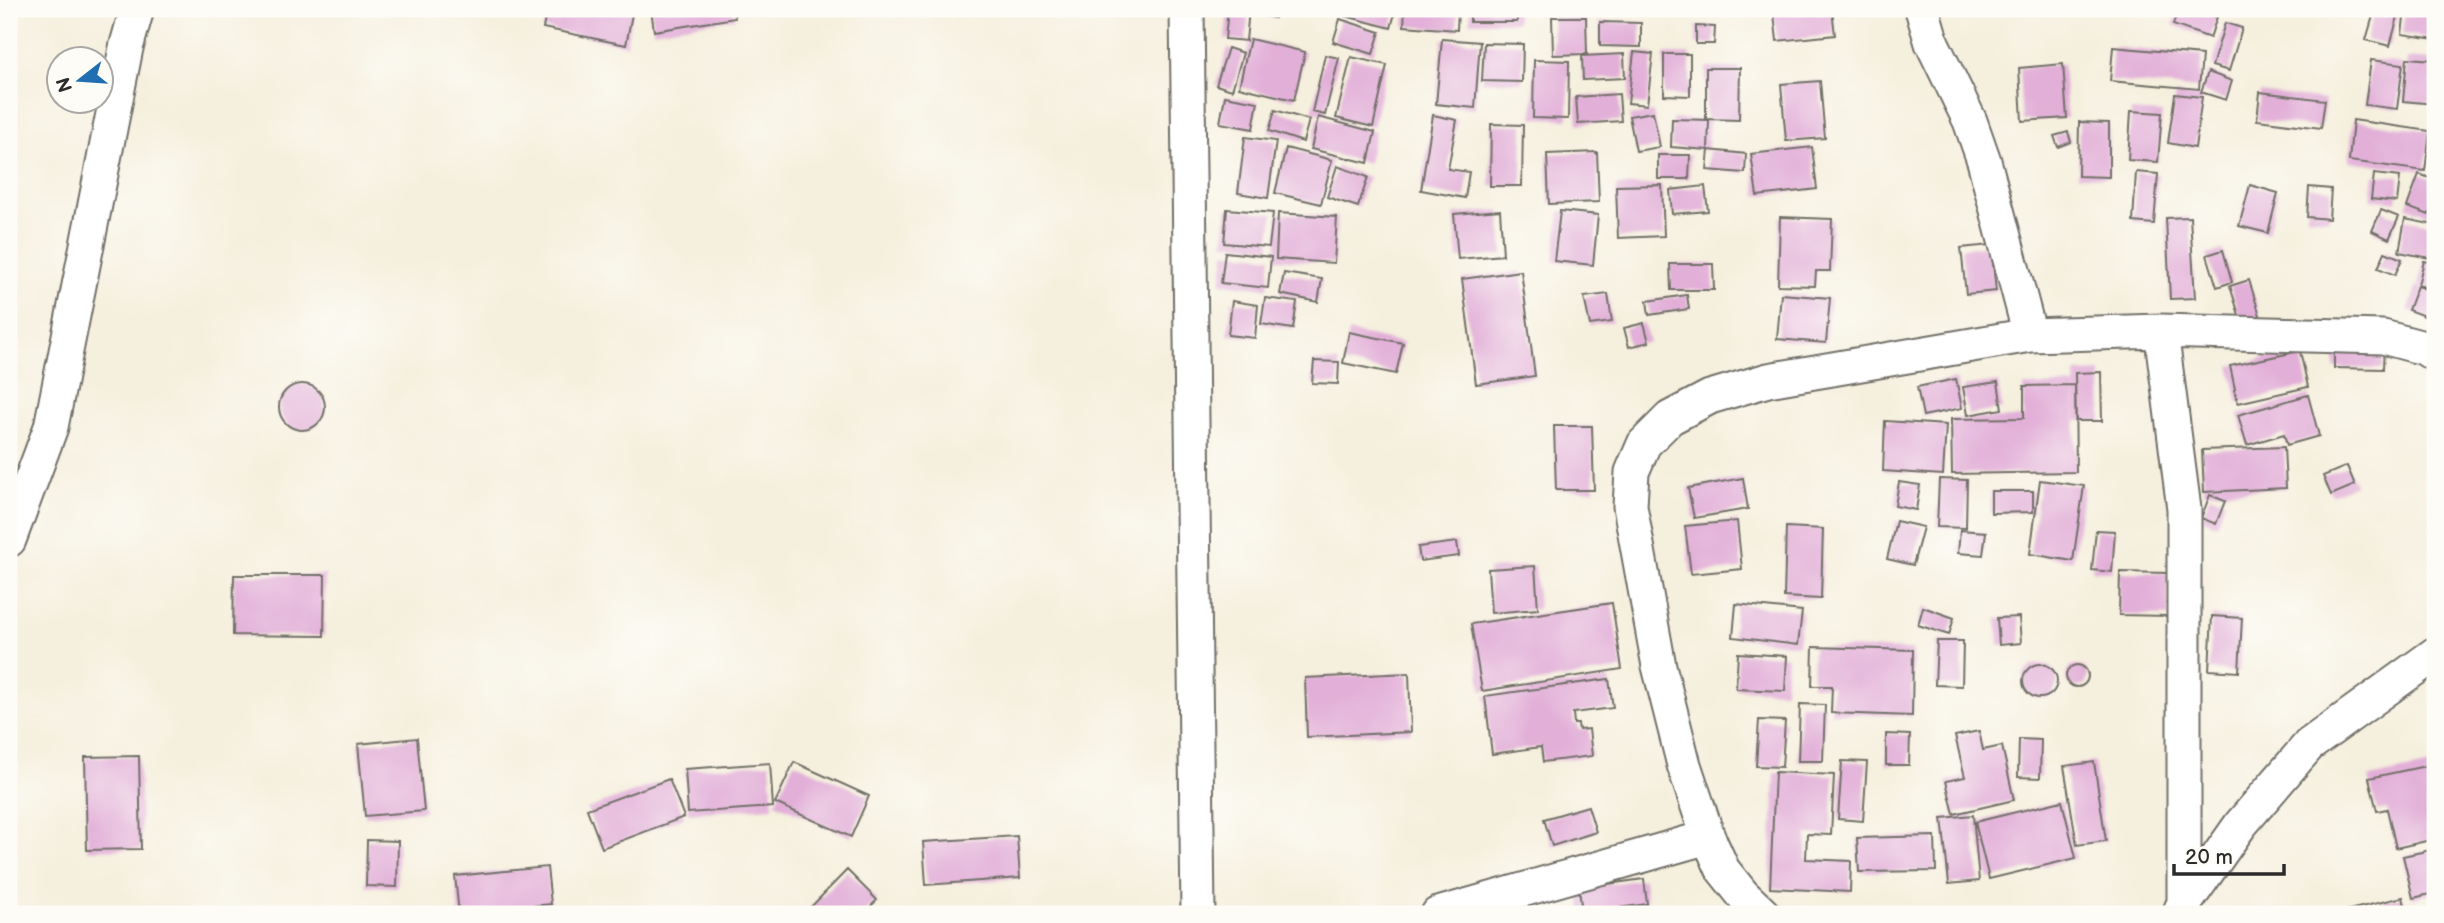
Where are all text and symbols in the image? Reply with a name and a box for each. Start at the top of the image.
north arrow [46,46,116,116]
text: N [52,74,78,95]
scale bar [2174,832,2285,876]
text: 20 m [2185,845,2233,870]

